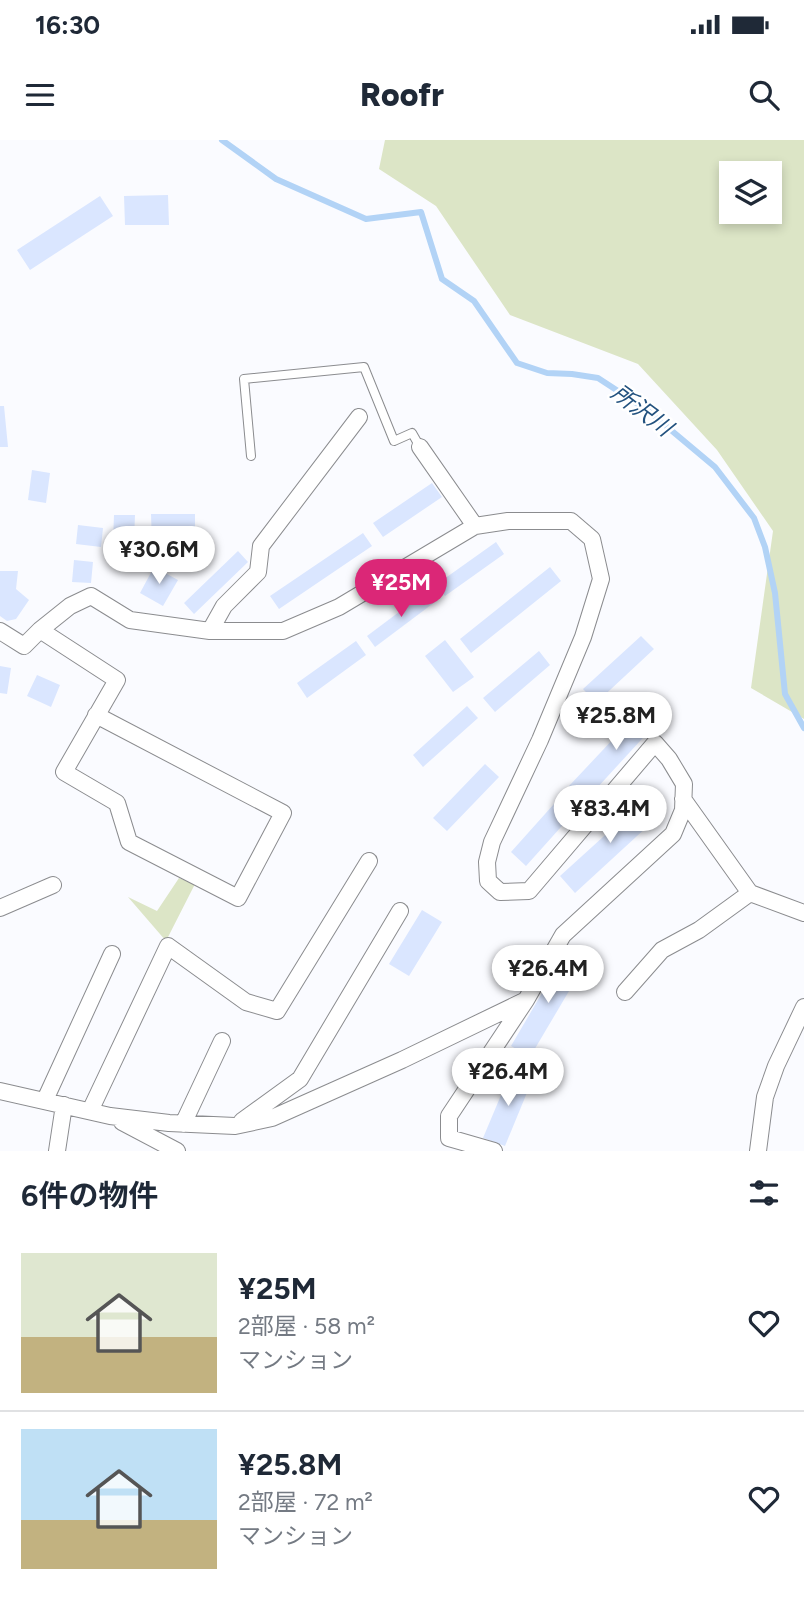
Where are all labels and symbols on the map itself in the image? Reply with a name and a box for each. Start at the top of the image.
water label: 所沢川 [606,378,680,444]
pin: ¥30.6M [102,526,216,586]
pin: ¥25M [360,560,442,619]
pin: ¥25.8M [559,692,673,752]
pin: ¥83.4M [553,786,667,845]
pin: ¥26.4M [491,946,605,1005]
pin: ¥26.4M [451,1048,565,1108]

